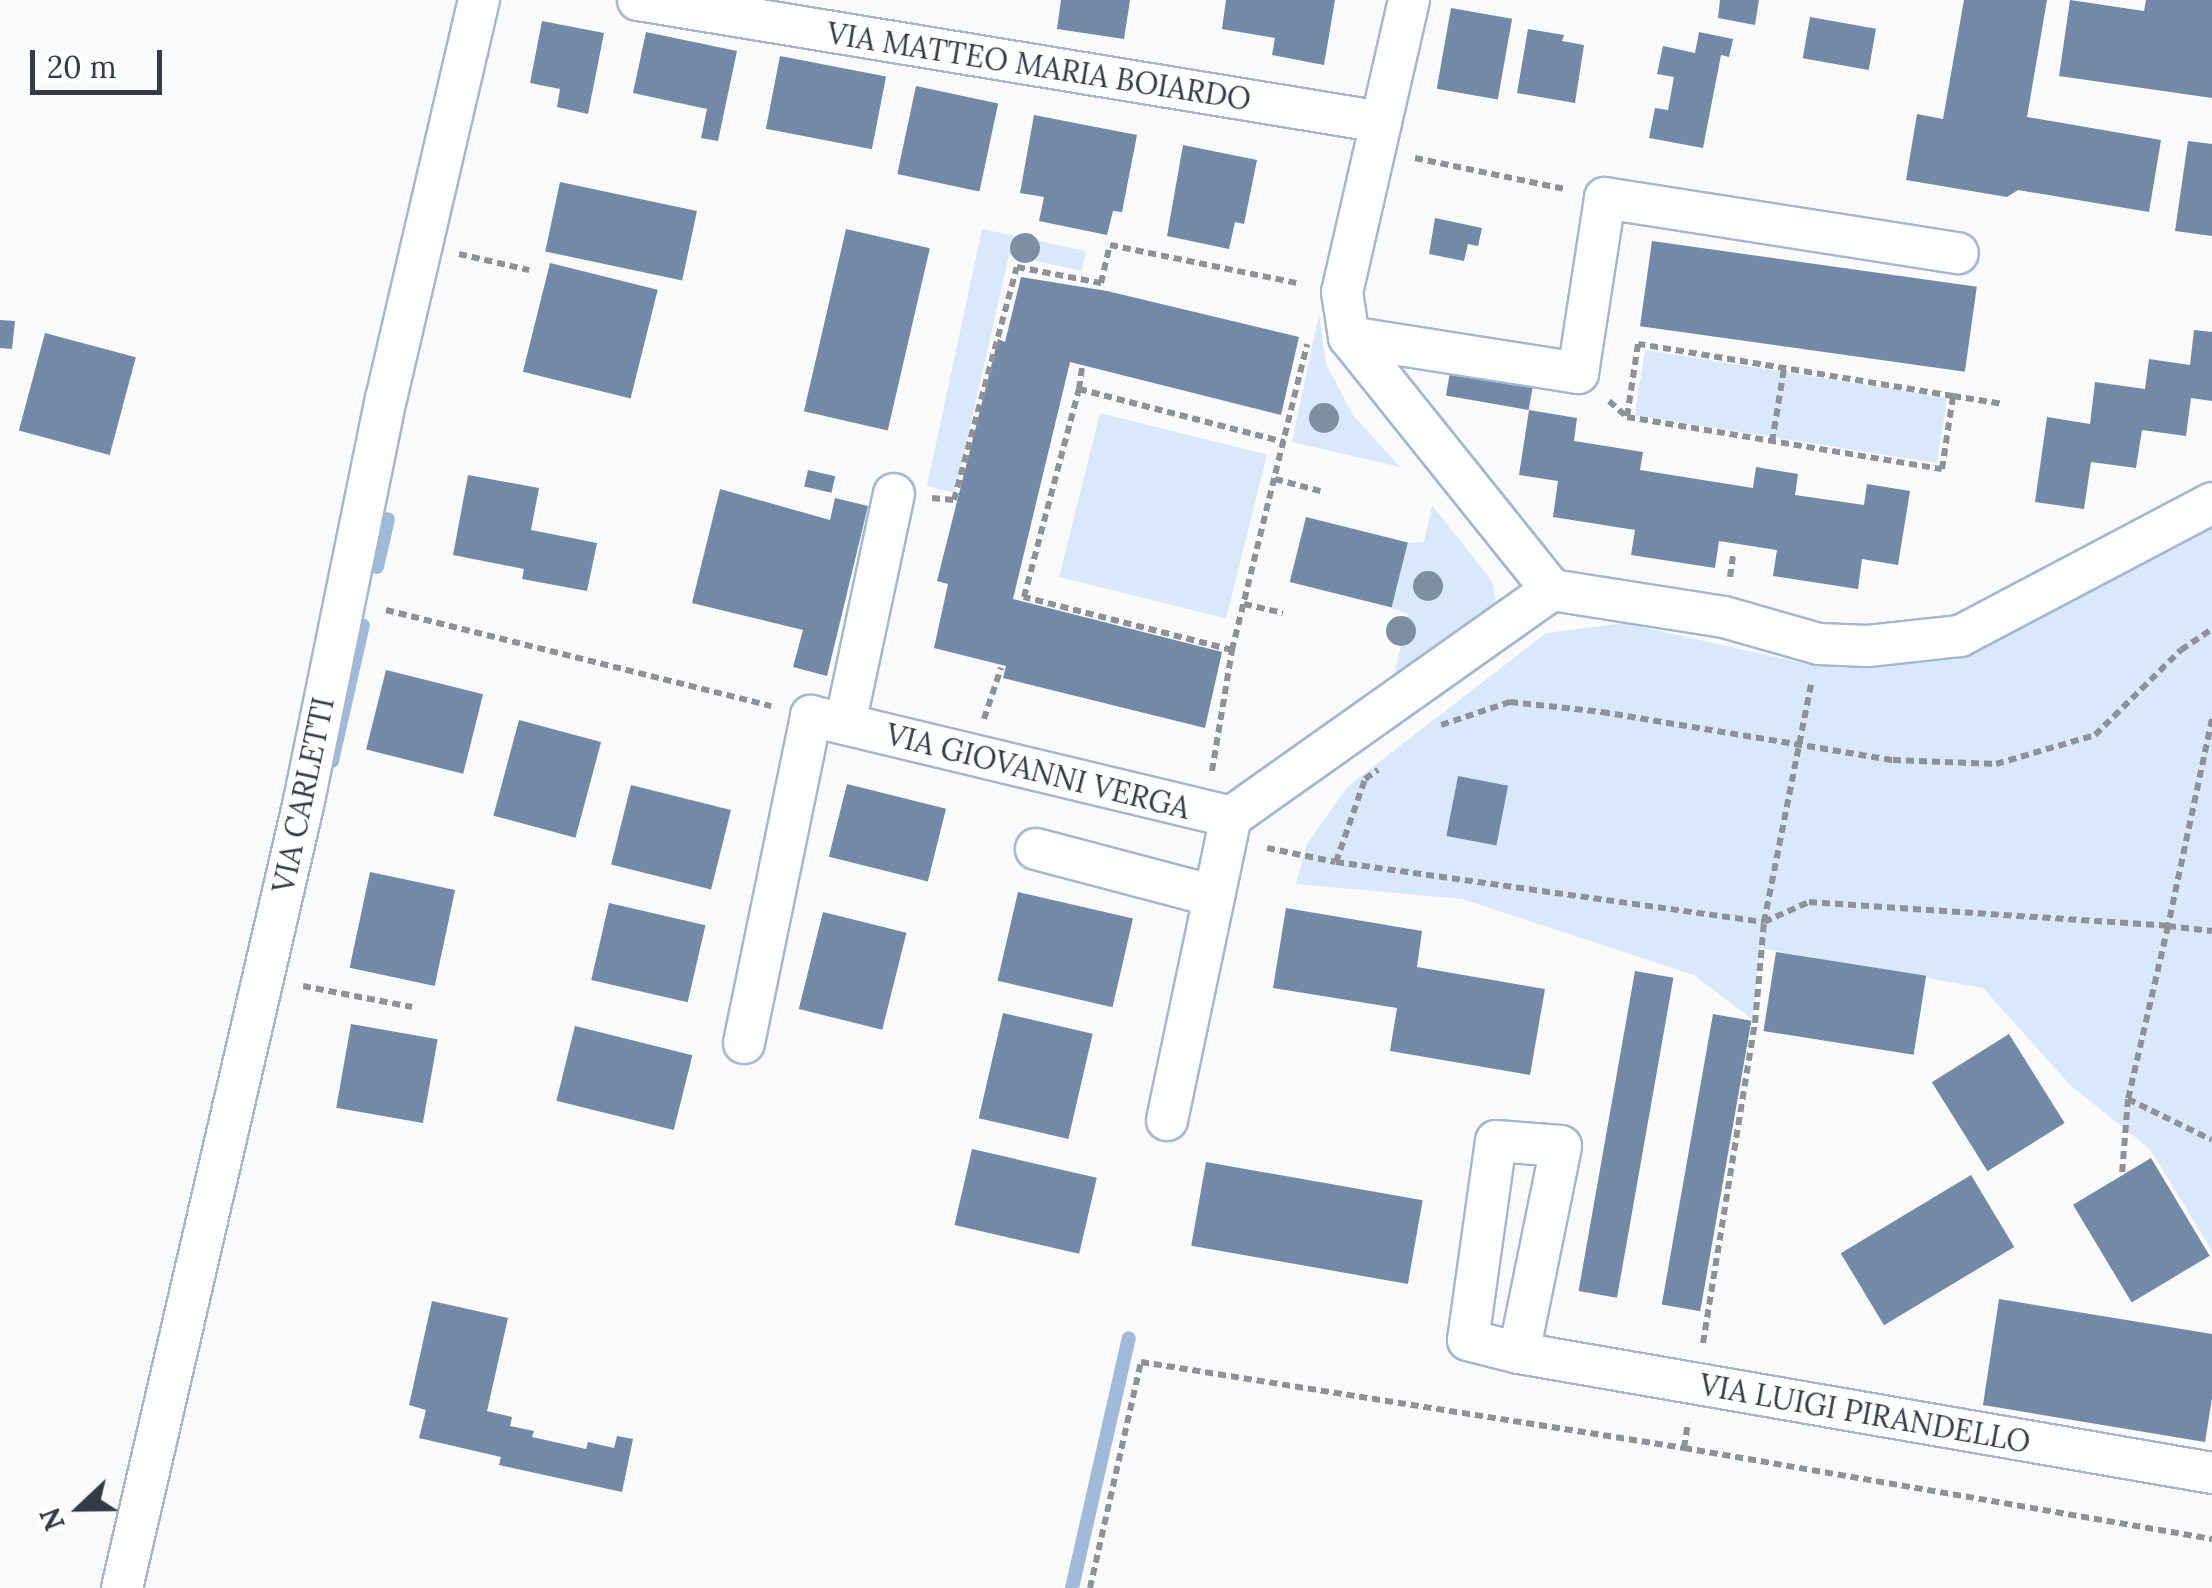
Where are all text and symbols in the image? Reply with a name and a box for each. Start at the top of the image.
street label: VIA MATTEO MARIA BOIARDO [825,15,1253,117]
scale bar [35,30,168,92]
text: 20 m [47,48,116,86]
street label: VIA CARLETTI [265,694,341,896]
street label: VIA GIOVANNI VERGA [882,716,1194,826]
street label: VIA LUIGI PIRANDELLO [1697,1366,2033,1460]
north arrow [30,1458,130,1558]
text: N [31,1502,73,1536]

